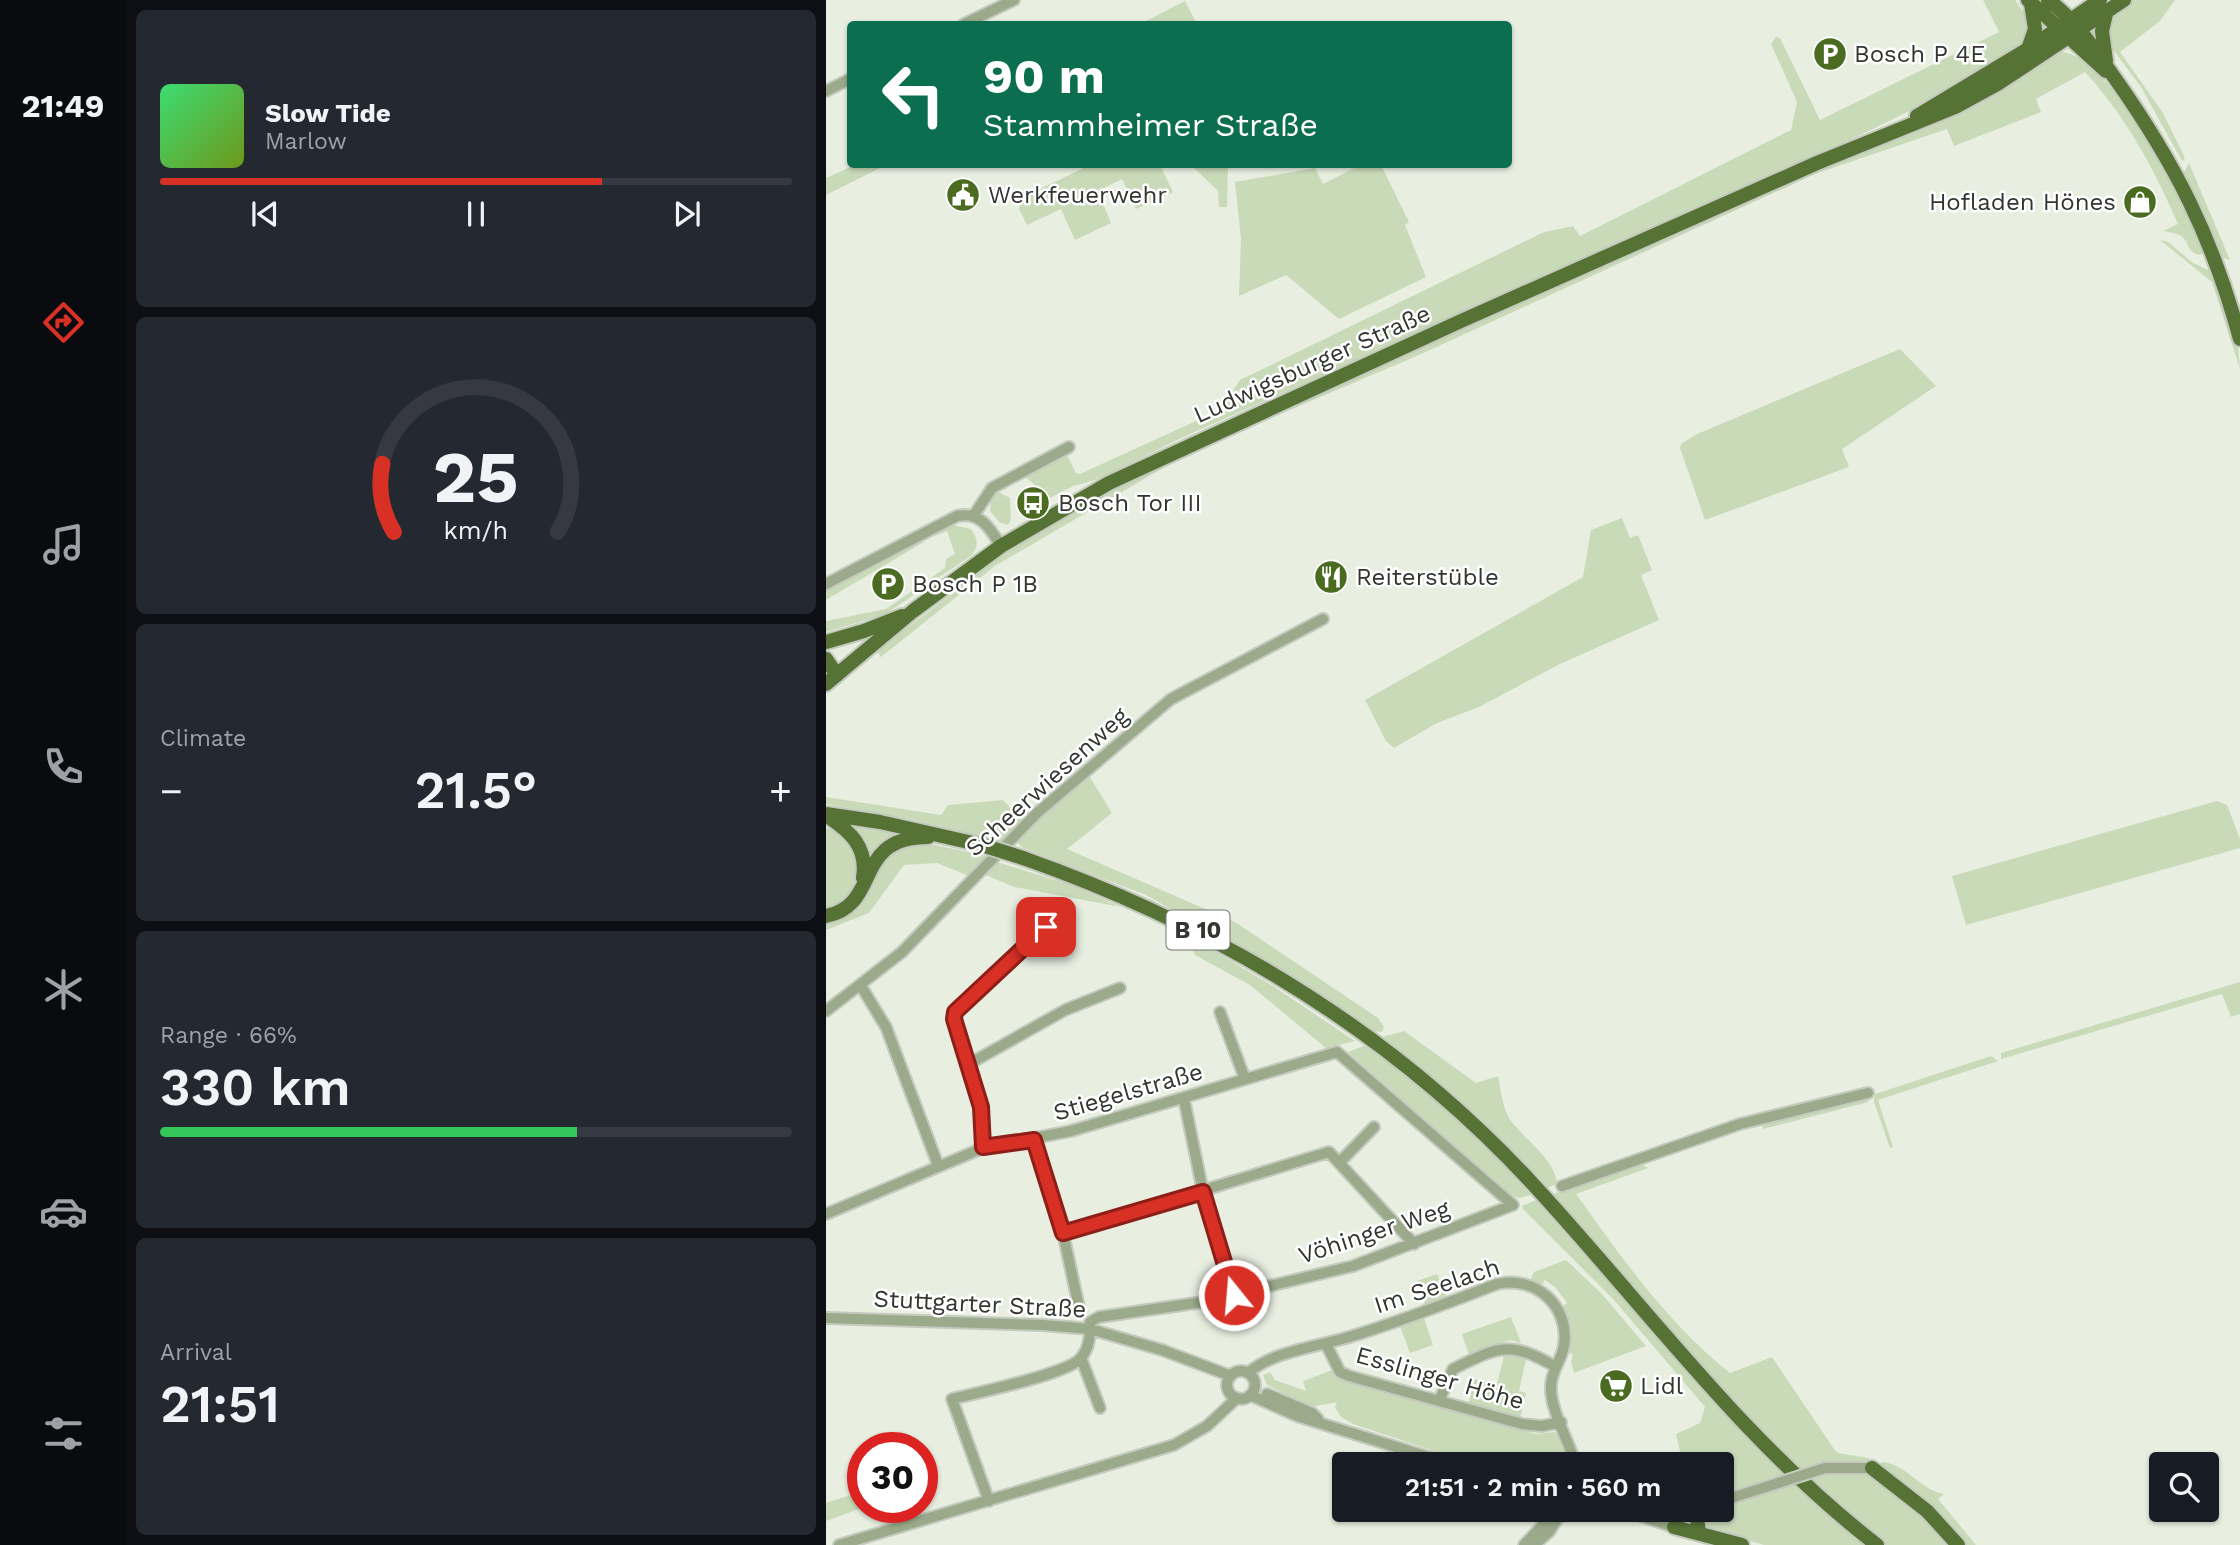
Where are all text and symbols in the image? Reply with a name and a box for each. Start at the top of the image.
parking icon: Bosch P 4E [1811,35,1849,73]
place label: Bosch P 4E [1854,40,1985,68]
text: 90 m [983,47,1105,105]
icon: left [868,49,959,140]
text: 21:49 [22,87,104,125]
text: Slow Tide [265,98,391,128]
text: Stammheimer Straße [983,106,1318,144]
text: Marlow [265,128,347,155]
public building icon: Werkfeuerwehr [944,176,982,214]
place label: Werkfeuerwehr [988,181,1167,209]
shop icon: Hofladen Hönes [2121,183,2159,221]
place label: Hofladen Hönes [1929,188,2116,216]
icon: previous [246,195,284,233]
icon: pause [457,195,495,233]
icon: next [668,195,706,233]
icon: directions [39,298,88,347]
street label: Ludwigsburger Straße [1189,299,1435,429]
text: 25 [433,434,519,520]
bus stop icon: Bosch Tor III [1014,484,1052,522]
place label: Bosch Tor III [1058,489,1202,517]
text: km/h [444,515,508,544]
icon: music [39,520,88,569]
restaurant icon: Reiterstüble [1312,558,1350,596]
place label: Reiterstüble [1356,563,1499,591]
parking icon: Bosch P 1B [869,565,907,603]
place label: Bosch P 1B [912,570,1038,598]
street label: Scheerwiesenweg [960,702,1134,862]
text: Climate [160,725,246,752]
icon: phone [39,742,88,791]
text: 21.5° [415,760,537,821]
text: − [160,769,183,813]
text: + [769,769,792,813]
pin [1016,897,1076,957]
icon: arrive [1027,908,1065,946]
road number: B 10 [1166,911,1230,950]
icon: climate [39,965,88,1014]
text: Range · 66% [160,1022,297,1049]
text: 330 km [160,1057,351,1118]
street label: Stiegelstraße [1050,1057,1206,1127]
icon: car [39,1187,88,1236]
street label: Vöhinger Weg [1295,1194,1453,1270]
street label: Im Seelach [1371,1253,1503,1319]
position arrow [1197,1258,1271,1332]
street label: Stuttgarter Straße [873,1284,1087,1324]
text: Arrival [160,1339,232,1366]
street label: Esslinger Höhe [1353,1341,1527,1415]
supermarket icon: Lidl [1597,1367,1635,1405]
place label: Lidl [1640,1372,1684,1400]
text: 21:51 [160,1374,280,1435]
icon: filters [39,1409,88,1458]
speed limit sign: 30 [847,1432,938,1523]
map controls [2149,1452,2219,1522]
button: search [2149,1452,2219,1522]
text: 21:51 · 2 min · 560 m [1405,1472,1661,1502]

